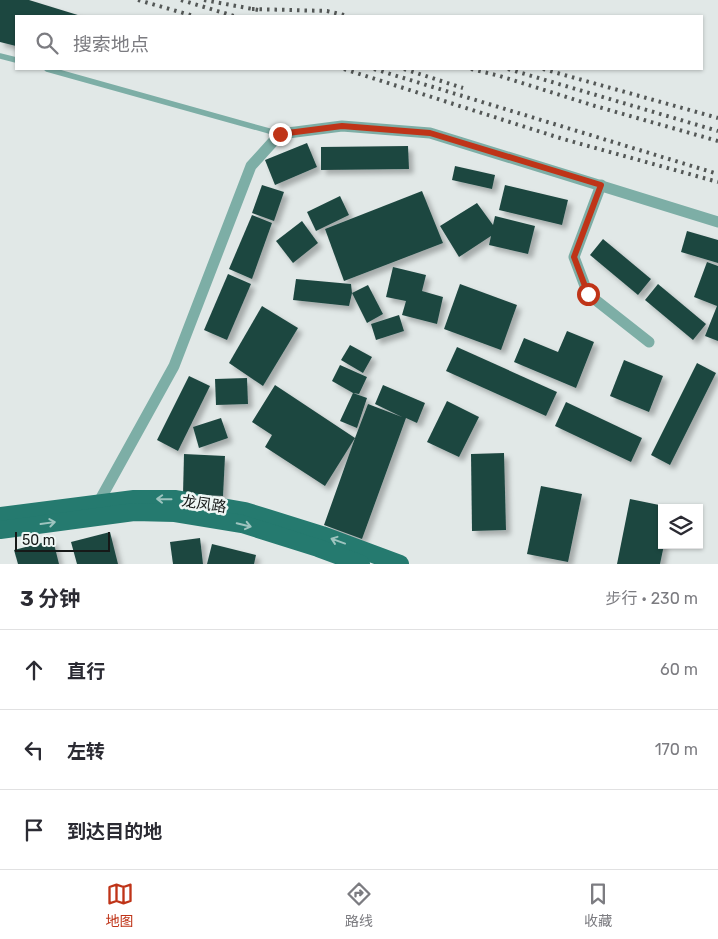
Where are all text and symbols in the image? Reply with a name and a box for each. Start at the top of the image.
search box [15,15,703,70]
icon: search [33,29,61,57]
text: 搜索地点 [73,33,149,56]
route end [269,123,292,146]
route start [577,283,600,306]
street label: 龙凤路 [180,492,228,516]
one-way arrow [156,494,172,504]
map controls [658,504,703,549]
button: layers [658,504,703,549]
one-way arrow [40,518,56,528]
one-way arrow [235,521,251,531]
scale bar [15,529,110,552]
text: 50 m [22,532,55,549]
one-way arrow [331,536,346,545]
text: 3 分钟 [20,586,80,611]
text: 步行 · 230 m [606,589,698,608]
icon: ahead [20,656,48,684]
text: 直行 [67,660,105,683]
text: 60 m [660,660,698,679]
icon: left [20,736,48,764]
text: 左转 [67,740,105,763]
text: 170 m [655,740,698,759]
icon: arrive [20,816,48,844]
text: 到达目的地 [67,820,162,843]
tab: 地图 [106,880,134,930]
tab: 路线 [345,880,373,930]
tab: 收藏 [584,880,612,930]

